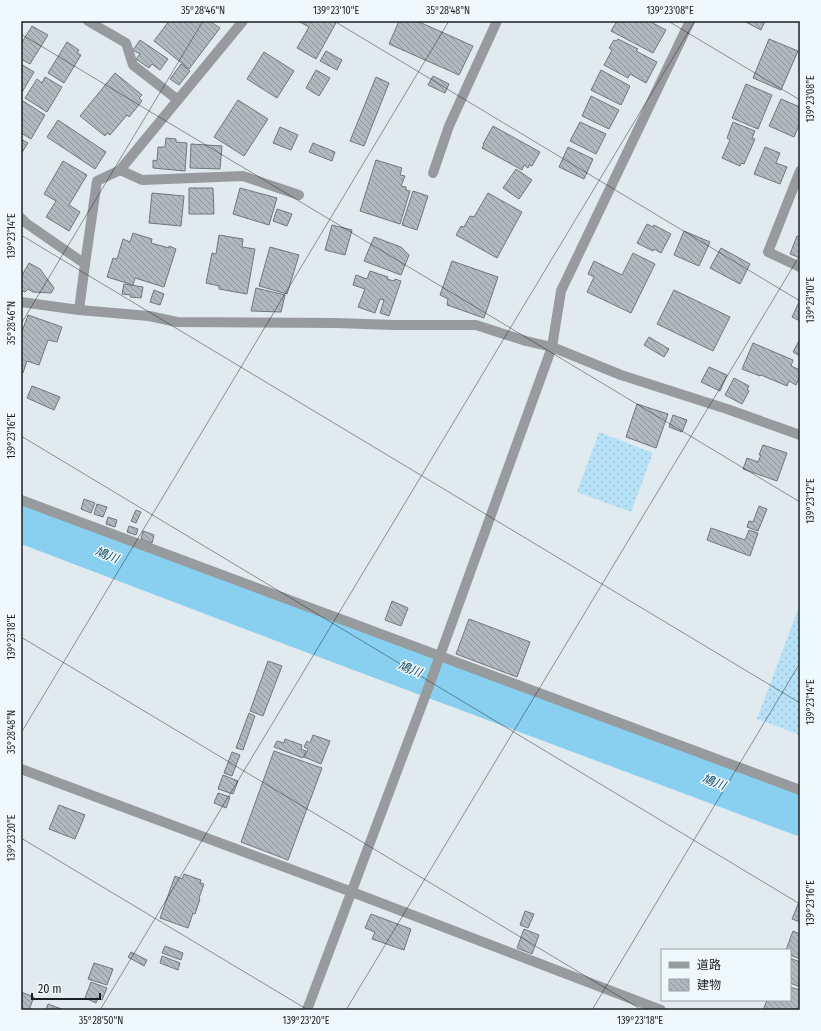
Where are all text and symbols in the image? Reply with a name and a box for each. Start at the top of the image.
text: 35°28'46"N [181,5,225,17]
text: 139°23'10"E [313,5,359,17]
text: 35°28'48"N [426,5,470,17]
text: 139°23'08"E [646,5,694,17]
text: 139°23'08"E [805,75,817,123]
text: 139°23'14"E [6,213,18,259]
text: 139°23'10"E [805,277,817,323]
text: 35°28'46"N [6,301,18,345]
text: 139°23'16"E [6,413,18,459]
text: 139°23'12"E [805,478,817,524]
water label: 鳩川 [93,544,123,567]
text: 139°23'18"E [6,614,18,660]
water label: 鳩川 [396,658,426,681]
text: 139°23'14"E [805,679,817,725]
text: 35°28'48"N [6,710,18,754]
water label: 鳩川 [700,771,730,794]
text: 139°23'20"E [6,814,18,861]
text: 139°23'16"E [805,880,817,926]
legend [661,949,791,1001]
text: 道路 [697,958,721,972]
scale bar [32,975,100,1001]
text: 建物 [697,978,721,992]
text: 20 m [38,982,62,996]
text: 35°28'50"N [79,1015,123,1027]
text: 139°23'20"E [283,1015,330,1027]
text: 139°23'18"E [617,1015,663,1027]

